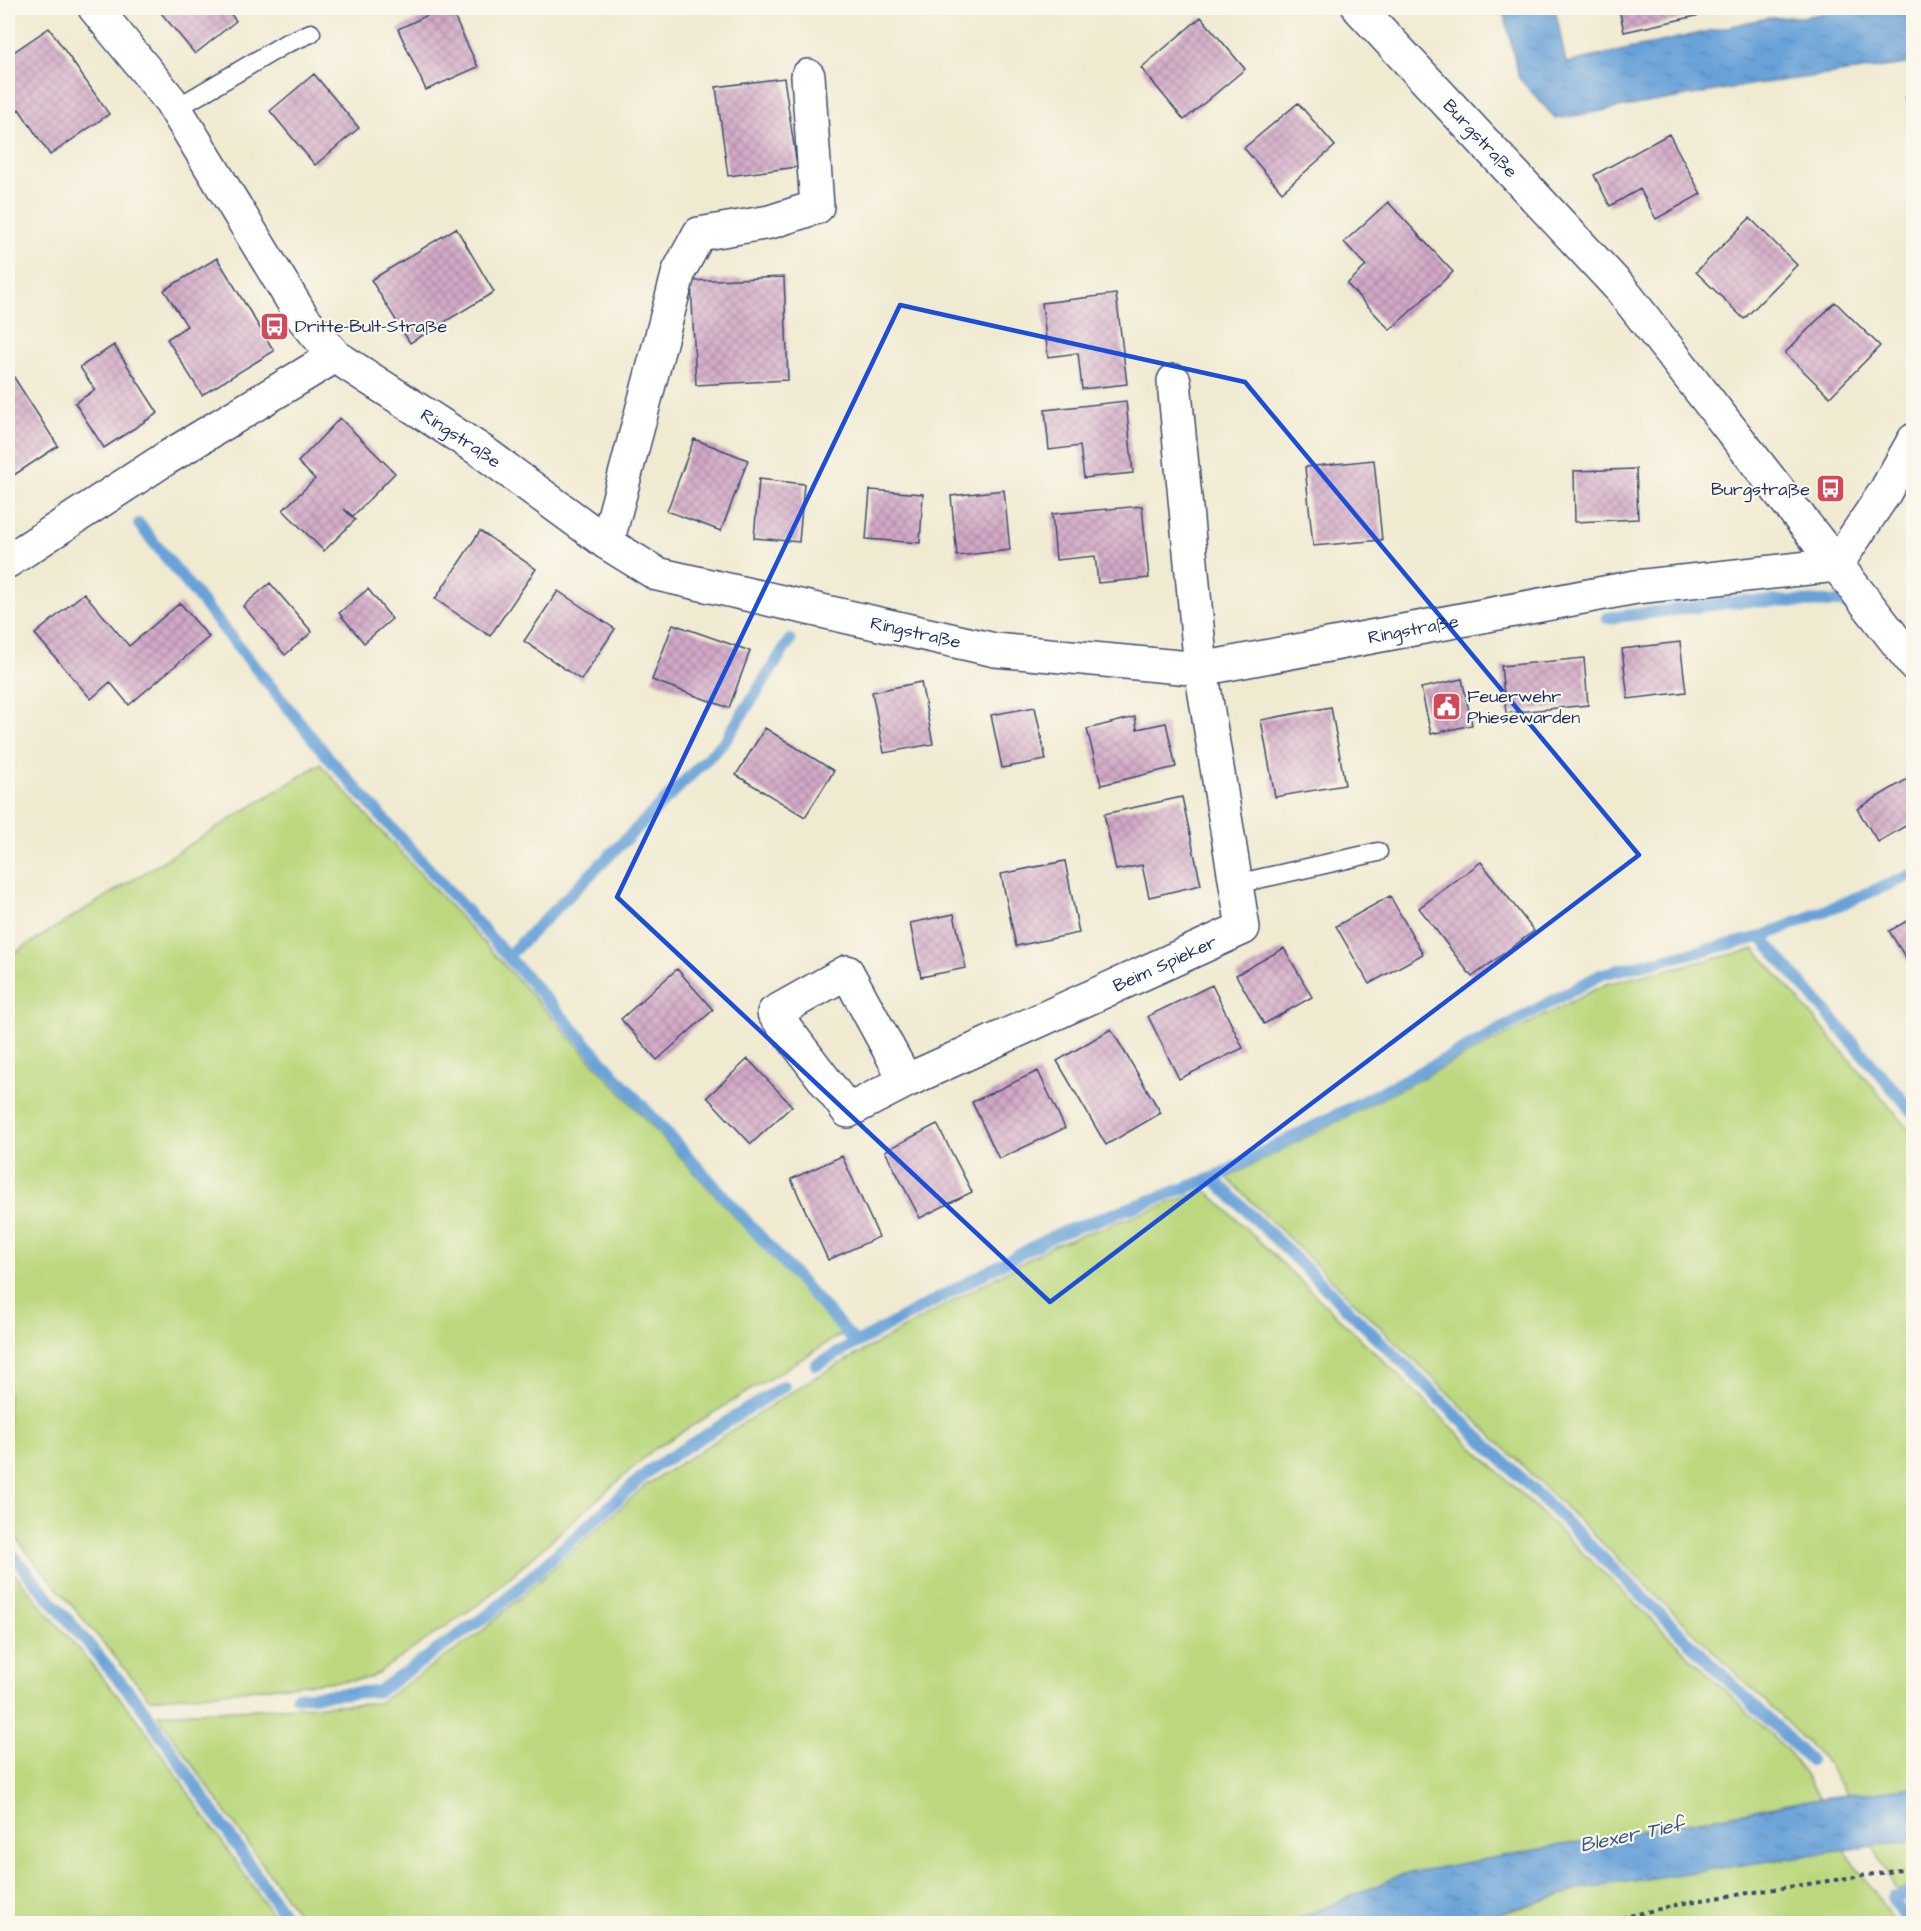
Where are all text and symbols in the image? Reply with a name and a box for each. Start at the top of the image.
street label: Burgstraße [1437,93,1524,183]
bus stop icon: Dritte-Bult-Straße [258,310,290,342]
place label: Dritte-Bult-Straße [295,314,448,339]
street label: Ringstraße [416,402,507,474]
bus stop icon: Burgstraße [1815,473,1847,505]
place label: Burgstraße [1711,477,1810,503]
street label: Ringstraße [1366,608,1461,650]
street label: Ringstraße [868,610,964,655]
place label: Feuerwehr Phiesewarden [1467,684,1580,730]
public building icon: Feuerwehr Phiesewarden [1430,690,1462,722]
street label: Beim Spieker [1109,929,1221,998]
water label: Blexer Tief [1577,1810,1689,1860]

